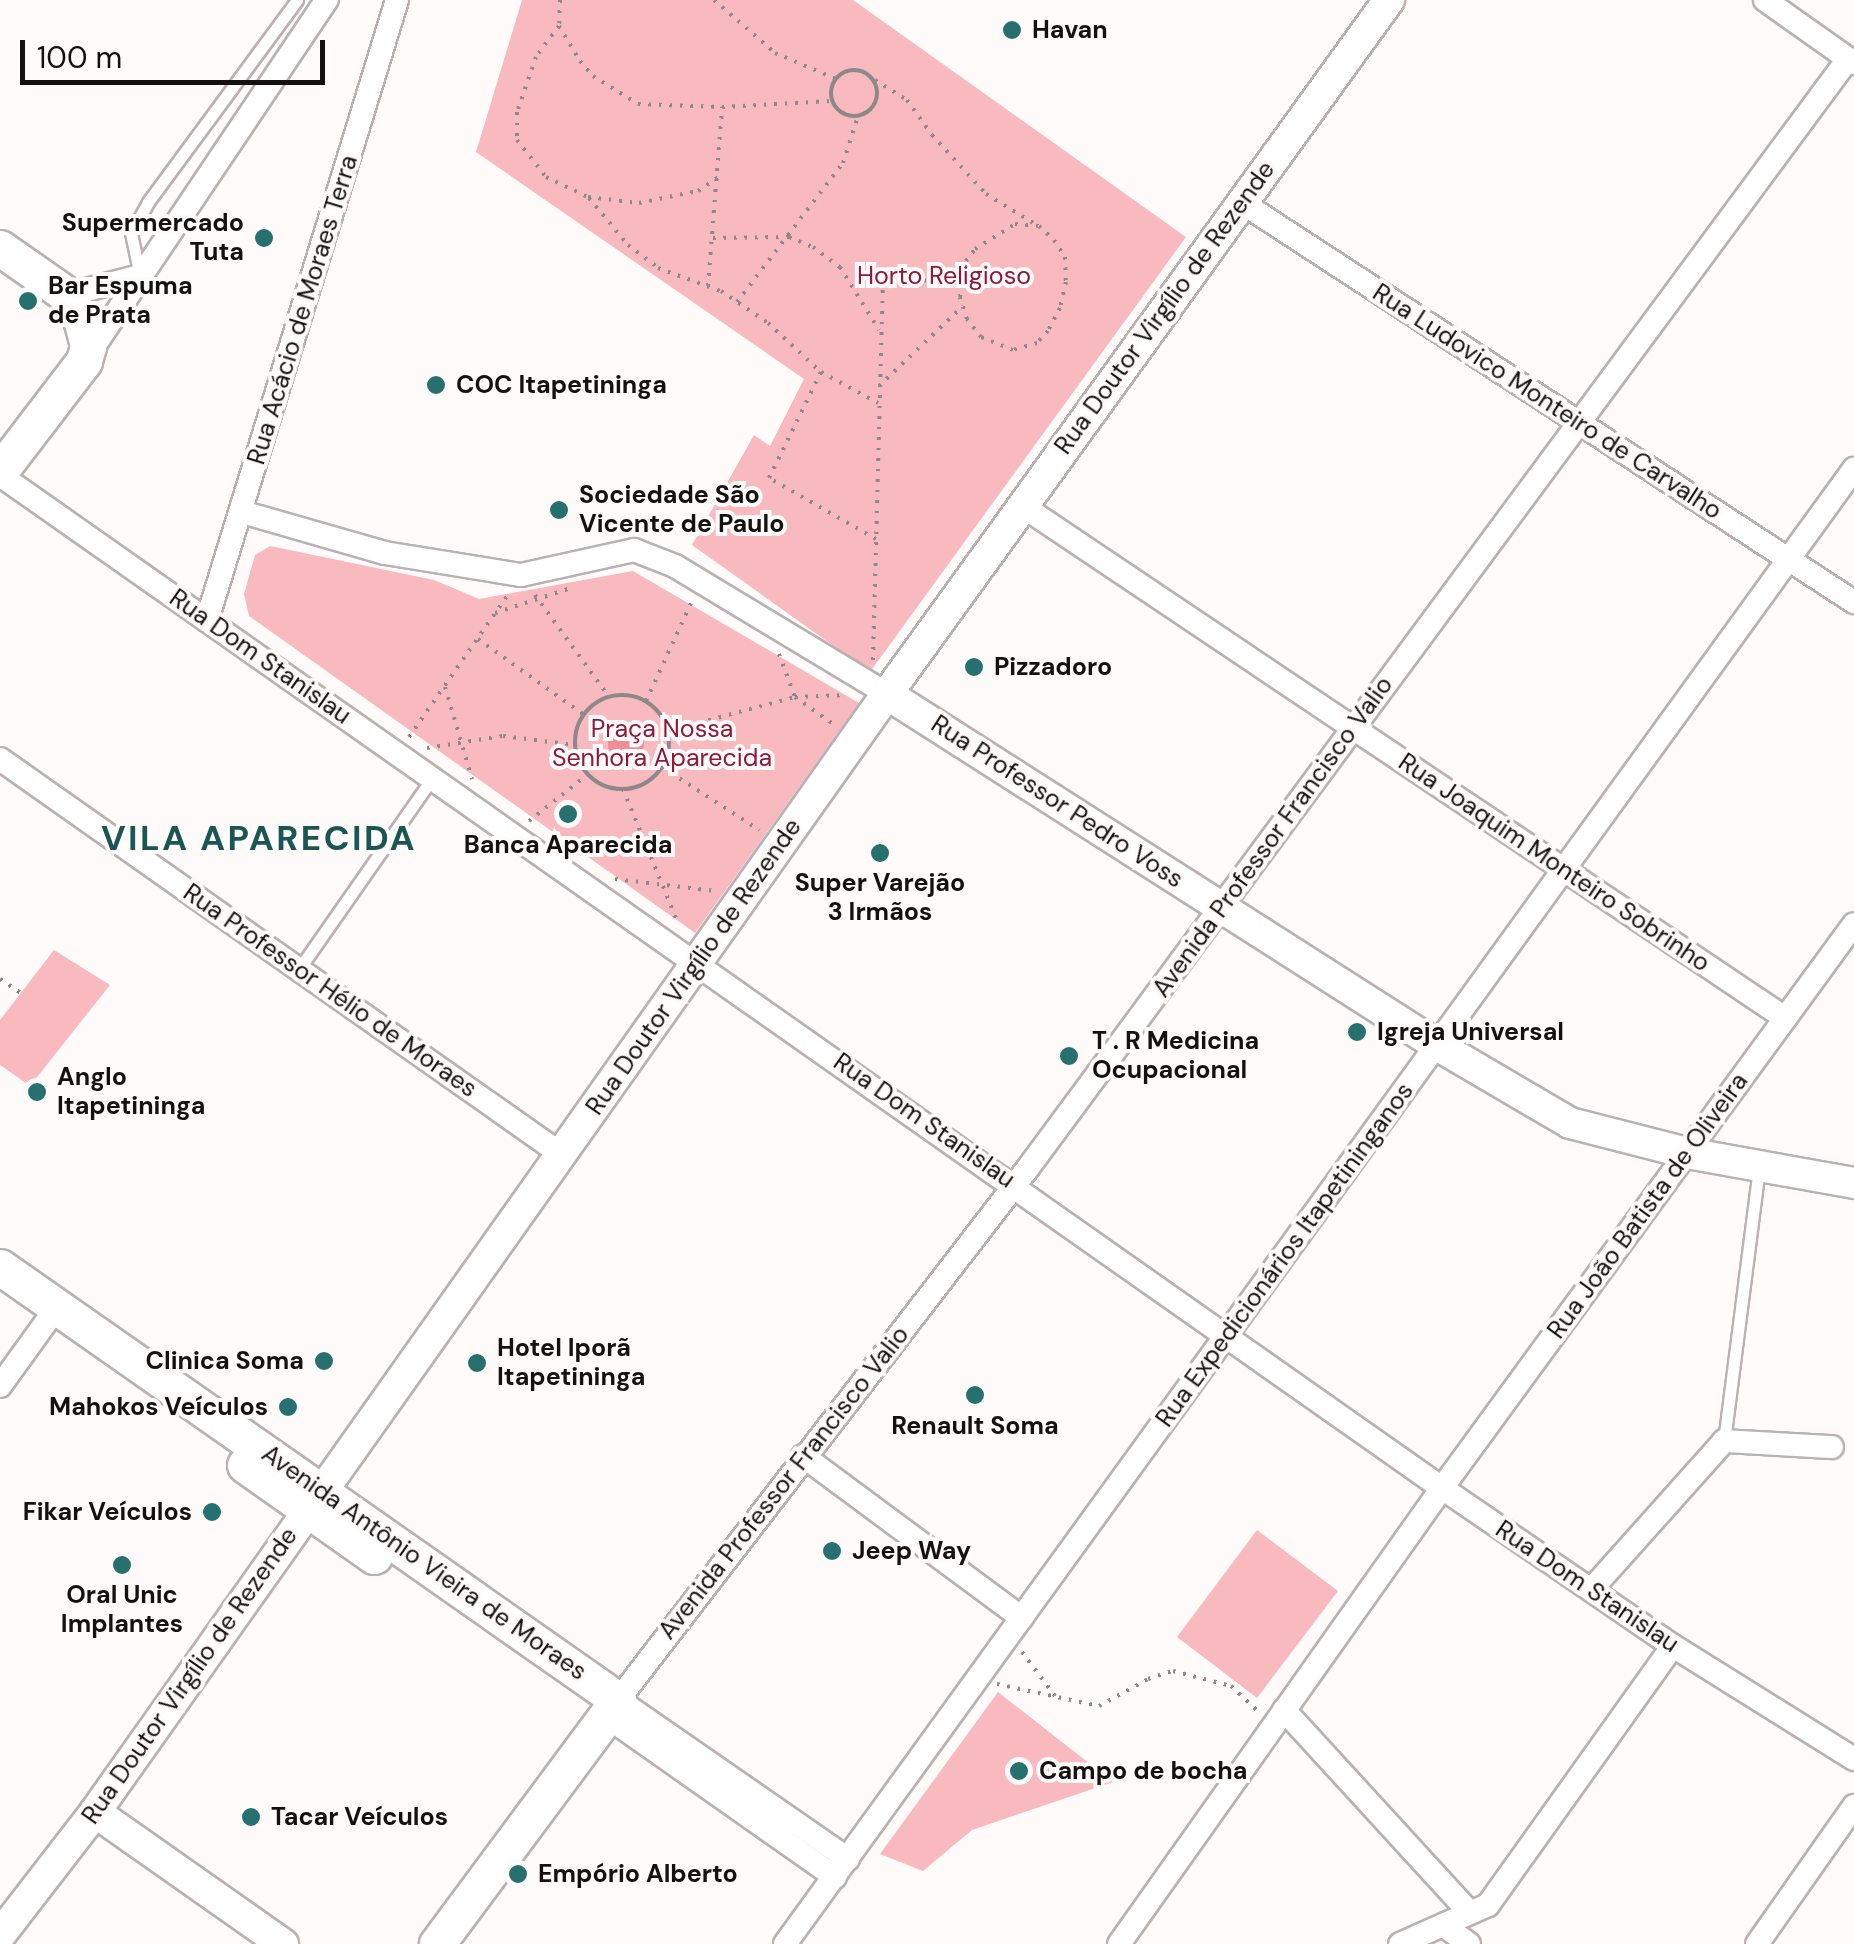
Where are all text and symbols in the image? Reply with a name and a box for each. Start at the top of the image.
place label: Havan [1032,15,1108,45]
marker: Havan [1001,19,1023,41]
scale bar [25,20,330,82]
text: 100 m [37,38,122,77]
street label: Rua Acácio de Moraes Terra [242,152,364,468]
street label: Rua Doutor Virgílio de Rezende [1049,156,1281,460]
place label: Supermercado Tuta [62,209,244,268]
marker: Supermercado Tuta [253,227,275,249]
park label: Horto Religioso [857,261,1031,291]
place label: Bar Espuma de Prata [48,272,193,331]
street label: Rua Ludovico Monteiro de Carvalho [1367,278,1727,526]
marker: Bar Espuma de Prata [17,290,39,312]
place label: COC Itapetininga [456,370,667,400]
marker: COC Itapetininga [425,374,447,396]
place label: Sociedade São Vicente de Paulo [579,481,784,540]
marker: Sociedade São Vicente de Paulo [548,499,570,521]
street label: Rua Dom Stanislau [163,583,357,731]
place label: Pizzadoro [994,652,1112,682]
marker: Pizzadoro [963,656,985,678]
street label: Avenida Professor Francisco Valio [1147,671,1399,1003]
street label: Rua Professor Pedro Voss [925,709,1189,895]
park label: Praça Nossa Senhora Aparecida [552,715,772,774]
street label: Rua Joaquim Monteiro Sobrinho [1393,747,1715,979]
marker: Banca Aparecida [557,803,579,825]
street label: Rua Doutor Virgílio de Rezende [580,813,808,1121]
district label: VILA APARECIDA [101,817,417,859]
place label: Banca Aparecida [464,830,672,860]
marker: Super Varejão 3 Irmãos [869,842,891,864]
place label: Super Varejão 3 Irmãos [795,869,965,928]
street label: Rua Professor Hélio de Moraes [177,878,483,1104]
place label: Igreja Universal [1377,1017,1564,1047]
marker: Igreja Universal [1346,1021,1368,1043]
place label: T . R Medicina Ocupacional [1092,1027,1259,1086]
marker: T . R Medicina Ocupacional [1056,1043,1082,1069]
street label: Rua Dom Stanislau [827,1047,1021,1195]
place label: Anglo Itapetininga [57,1063,205,1122]
street label: Rua João Batista de Oliveira [1542,1067,1754,1345]
street label: Rua Expedicionários Itapetininganos [1150,1077,1420,1433]
marker: Anglo Itapetininga [26,1081,48,1103]
street label: Avenida Professor Francisco Valio [652,1320,916,1646]
place label: Hotel Iporã Itapetininga [497,1334,645,1393]
place label: Clinica Soma [146,1346,304,1376]
marker: Clinica Soma [313,1350,335,1372]
marker: Hotel Iporã Itapetininga [466,1352,488,1374]
marker: Renault Soma [964,1384,986,1406]
place label: Mahokos Veículos [49,1392,268,1422]
marker: Mahokos Veículos [277,1396,299,1418]
place label: Renault Soma [891,1411,1059,1441]
street label: Avenida Antônio Vieira de Moraes [256,1439,592,1687]
place label: Fikar Veículos [23,1497,192,1527]
marker: Fikar Veículos [201,1501,223,1523]
street label: Rua Dom Stanislau [1490,1515,1684,1659]
street label: Rua Doutor Virgílio de Rezende [76,1522,304,1830]
place label: Jeep Way [852,1536,971,1566]
marker: Jeep Way [821,1540,843,1562]
marker: Oral Unic Implantes [111,1554,133,1576]
place label: Oral Unic Implantes [61,1581,183,1640]
place label: Campo de bocha [1039,1756,1247,1786]
marker: Campo de bocha [1008,1760,1030,1782]
place label: Tacar Veículos [271,1802,448,1832]
marker: Tacar Veículos [240,1806,262,1828]
place label: Empório Alberto [538,1859,738,1889]
marker: Empório Alberto [507,1863,529,1885]

